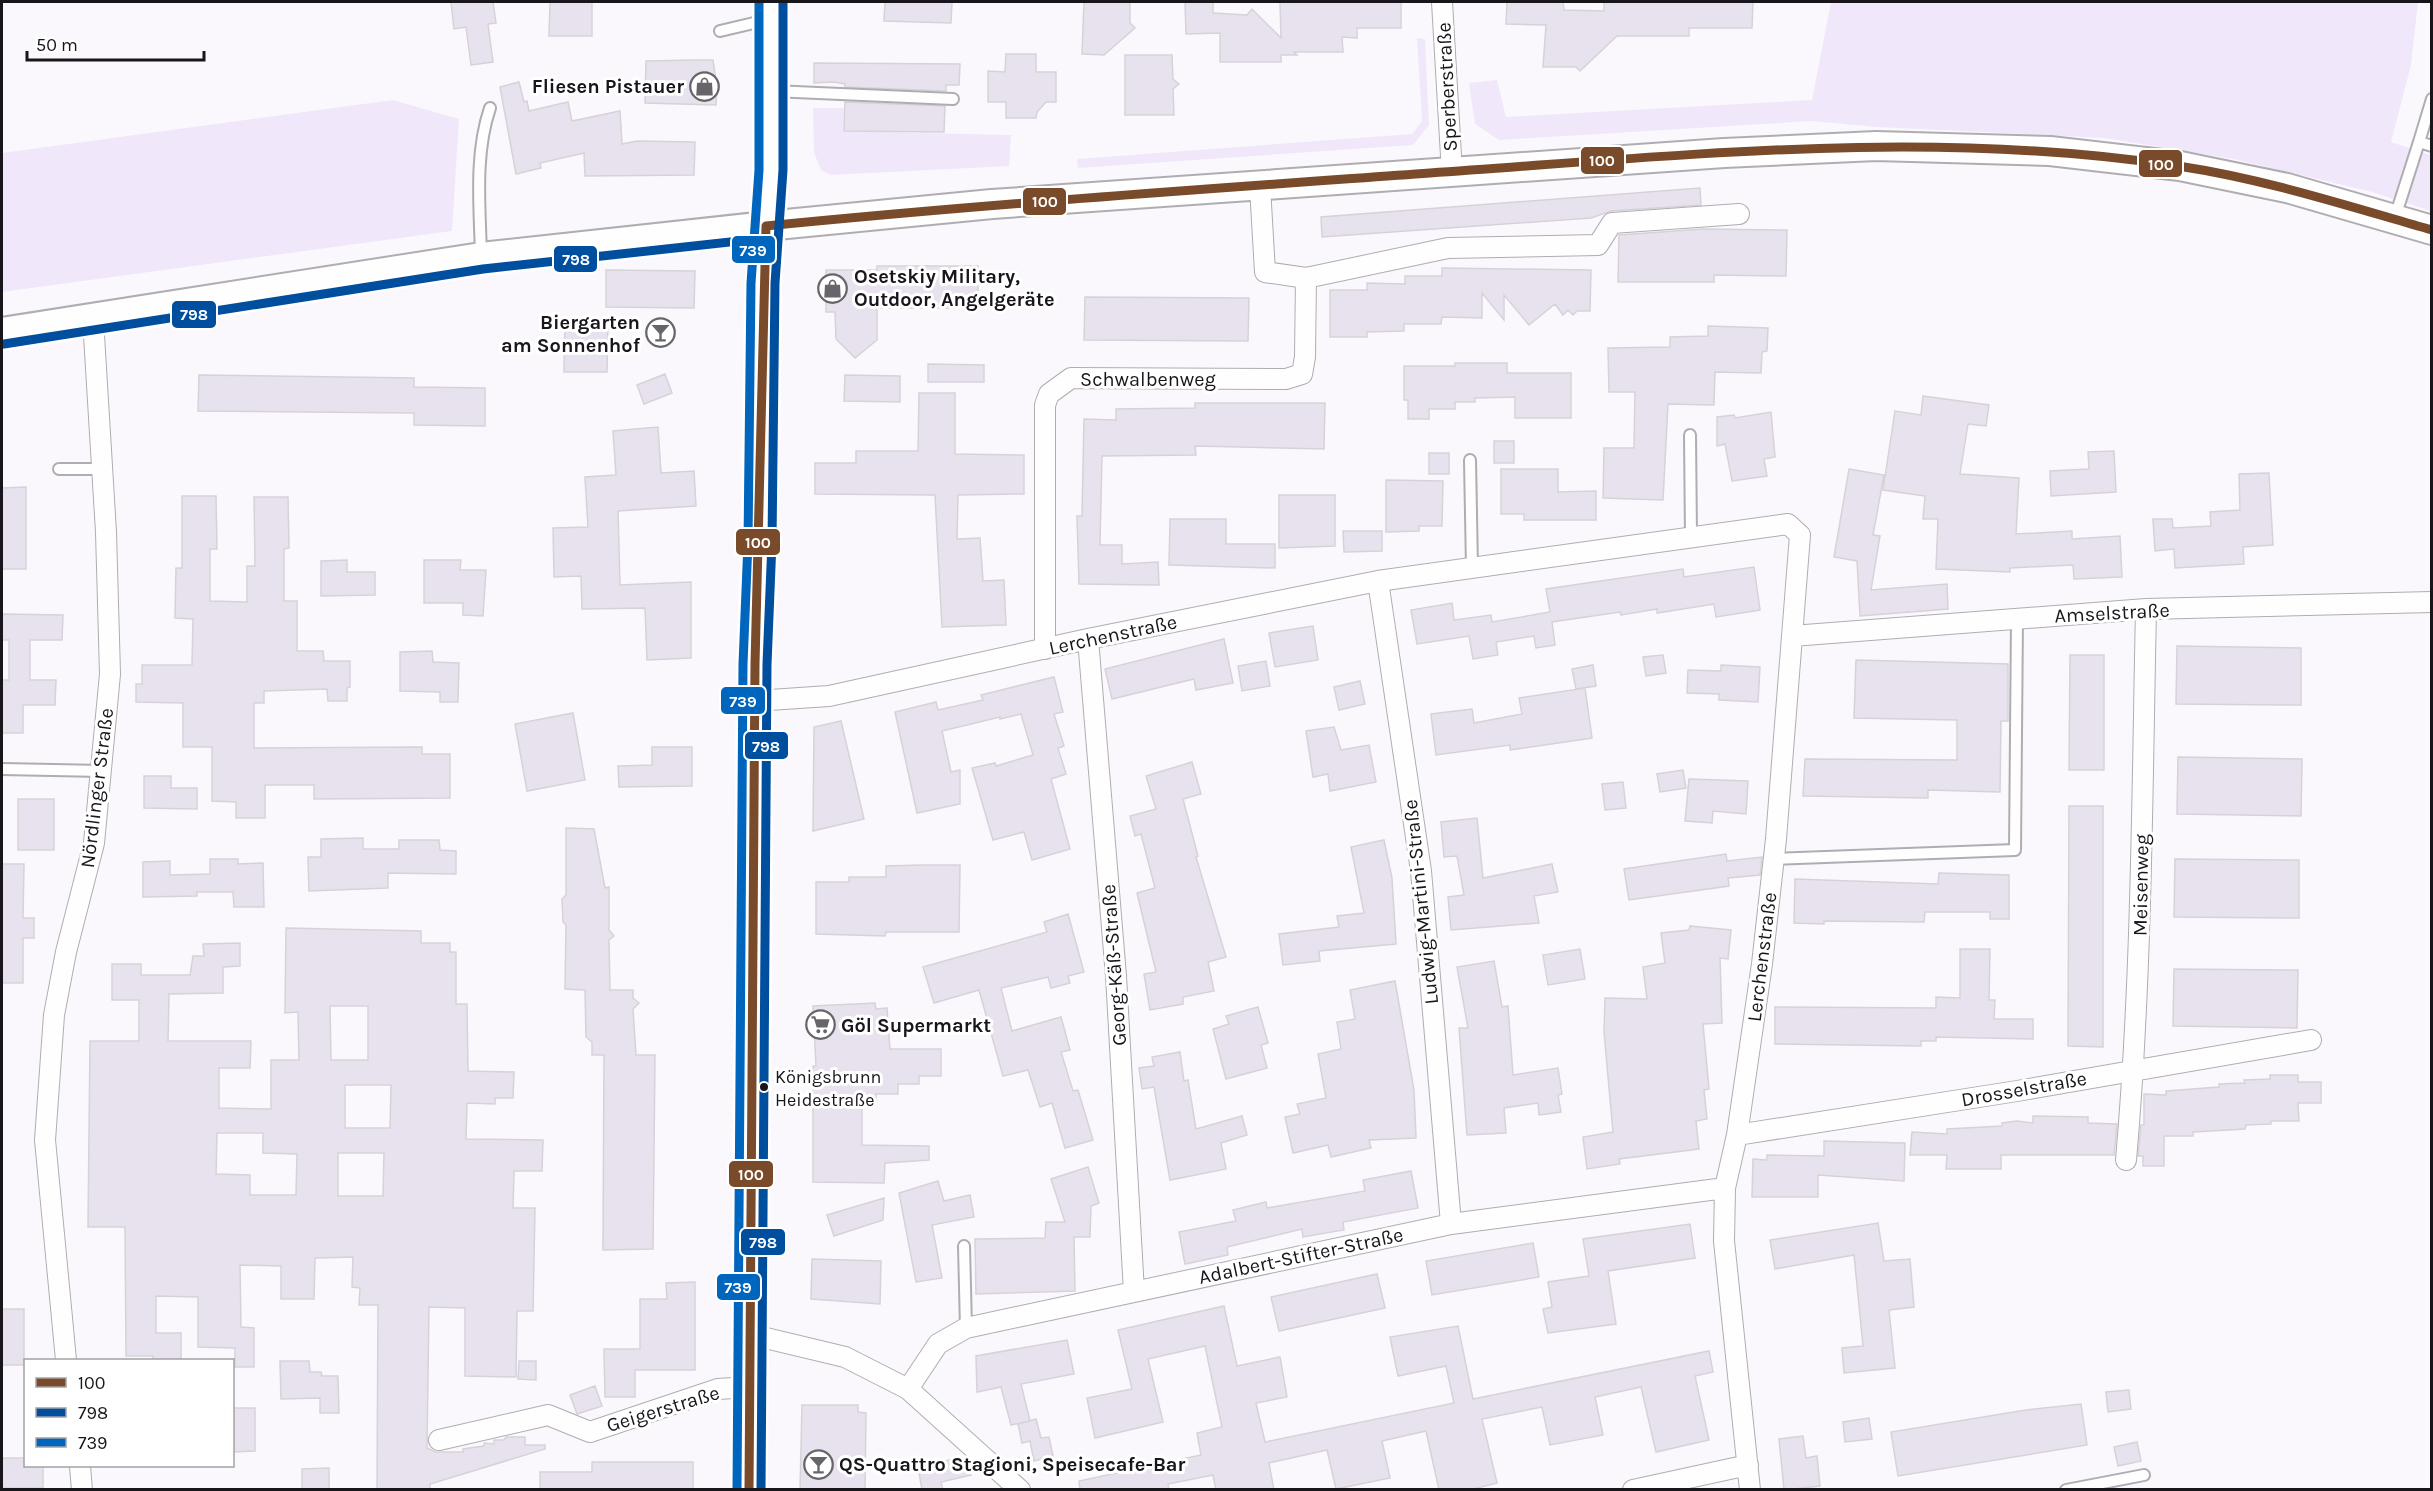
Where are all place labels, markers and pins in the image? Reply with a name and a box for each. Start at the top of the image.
shop icon: Fliesen Pistauer [689,70,721,102]
place label: Fliesen Pistauer [532,75,684,98]
place label: Osetskiy Military, Outdoor, Angelgeräte [854,265,1055,311]
shop icon: Osetskiy Military, Outdoor, Angelgeräte [817,272,849,304]
place label: Biergarten am Sonnenhof [501,311,641,357]
bar icon: Biergarten am Sonnenhof [645,317,677,349]
supermarket icon: Göl Supermarkt [804,1009,836,1041]
place label: Göl Supermarkt [841,1014,991,1037]
place label: Königsbrunn Heidestraße [775,1066,881,1111]
marker: Königsbrunn Heidestraße [758,1081,770,1093]
bar icon: QS-Quattro Stagioni, Speisecafe-Bar [802,1448,834,1480]
place label: QS-Quattro Stagioni, Speisecafe-Bar [839,1453,1186,1476]

